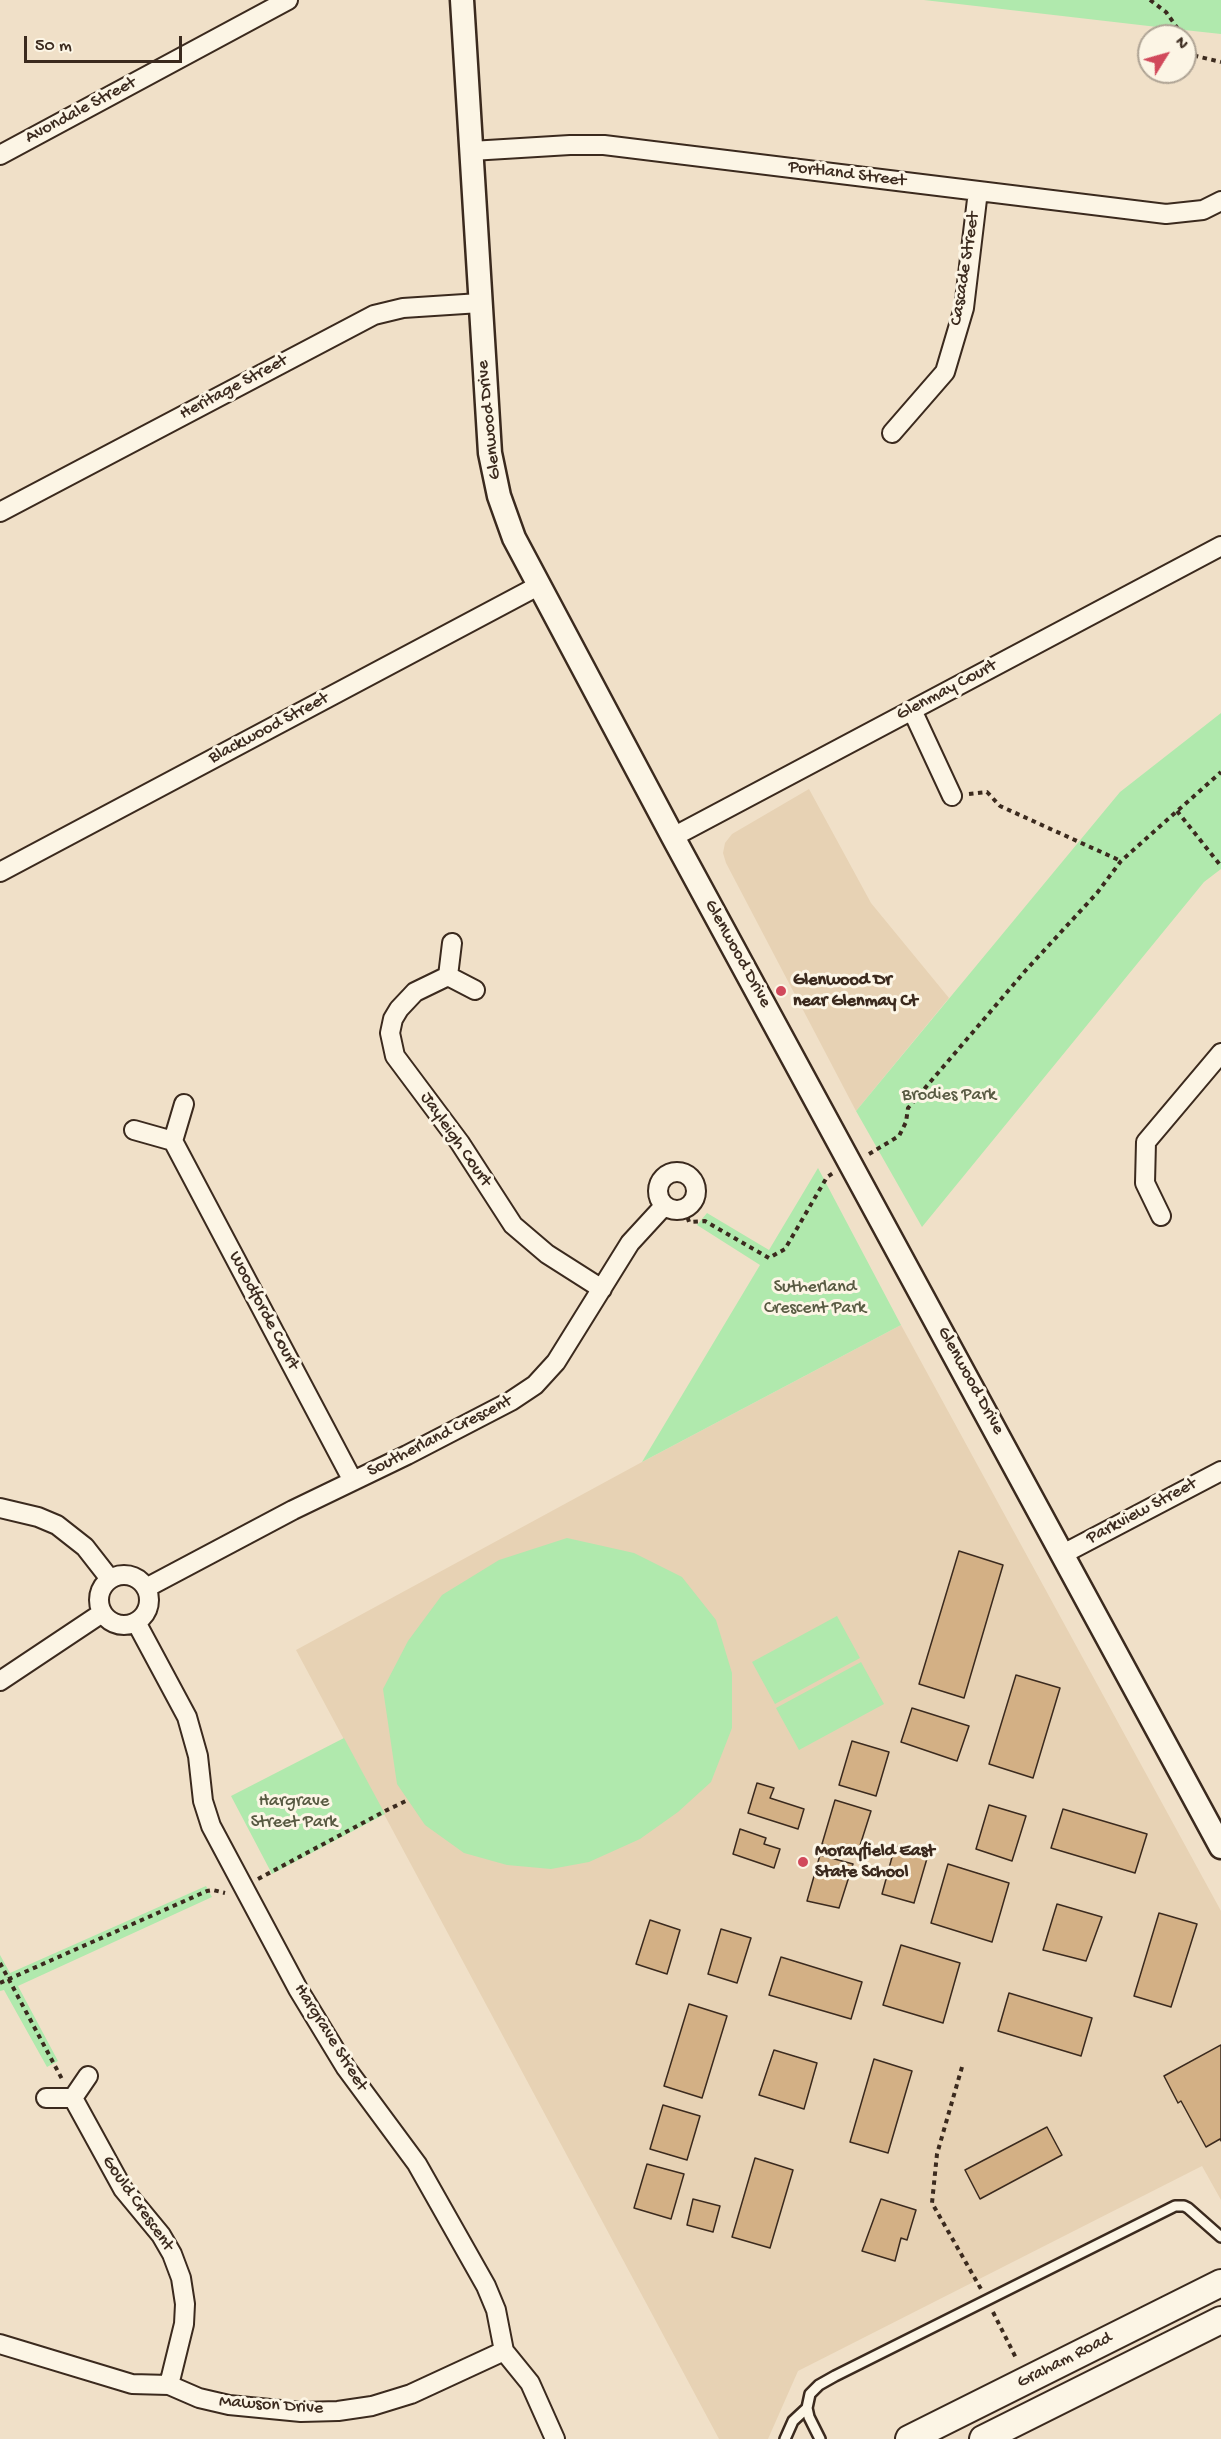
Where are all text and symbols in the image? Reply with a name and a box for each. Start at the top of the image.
scale bar [27,24,184,62]
north arrow [1137,24,1197,84]
text: N [1169,34,1191,54]
text: 50 m [35,36,72,57]
street label: Avondale Street [22,73,140,149]
street label: Portland Street [787,157,907,193]
street label: Cascade Street [946,211,986,327]
street label: Heritage Street [176,351,292,425]
street label: Glenwood Drive [473,359,507,481]
street label: Glenmay Court [893,656,1001,726]
street label: Blackwood Street [205,688,333,770]
street label: Glenwood Drive [699,896,775,1012]
place label: Glenwood Dr near Glenmay Ct [793,970,918,1012]
marker: Glenwood Dr near Glenmay Ct [774,984,788,998]
park label: Brodies Park [902,1085,996,1107]
street label: Jayleigh Court [414,1088,496,1192]
street label: Woodforde Court [223,1248,303,1374]
park label: Sutherland Crescent Park [764,1277,866,1320]
street label: Glenwood Drive [932,1323,1008,1439]
street label: Southerland Crescent [364,1391,516,1483]
street label: Parkview Street [1083,1474,1201,1550]
park label: Hargrave Street Park [251,1791,337,1834]
place label: Morayfield East State School [815,1841,935,1884]
marker: Morayfield East State School [796,1855,810,1869]
street label: Hargrave Street [288,1980,372,2096]
street label: Gould Crescent [96,2152,178,2256]
street label: Graham Road [1014,2328,1116,2394]
street label: Mawson Drive [218,2392,324,2420]

